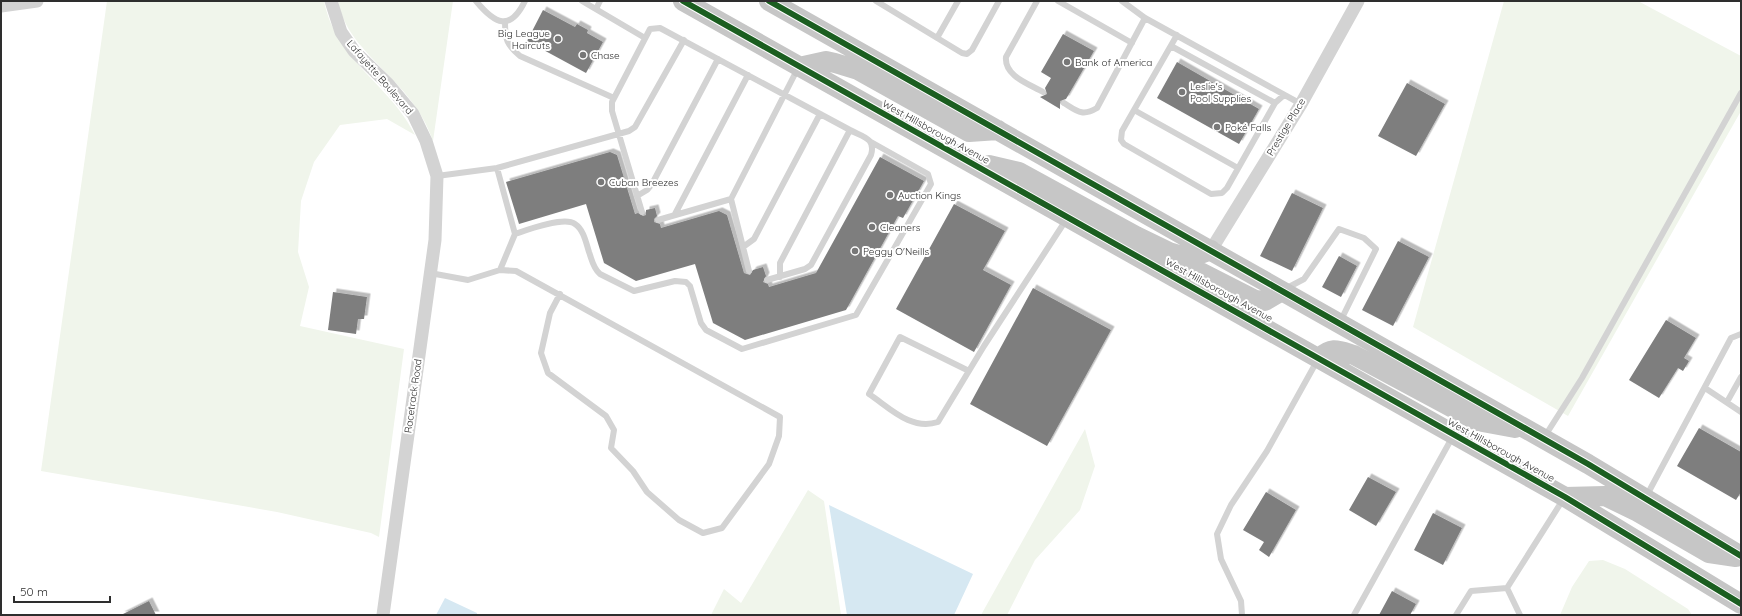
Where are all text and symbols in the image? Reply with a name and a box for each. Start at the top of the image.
place label: Big League Haircuts [498,27,550,52]
marker: Big League Haircuts [553,34,563,44]
street label: Lafayette Boulevard [344,37,416,117]
place label: Chase [591,49,620,62]
marker: Chase [578,50,588,60]
place label: Bank of America [1075,56,1152,69]
marker: Bank of America [1062,57,1072,67]
place label: Leslie's Pool Supplies [1190,80,1251,105]
marker: Leslie's Pool Supplies [1177,87,1187,97]
street label: Prestige Place [1264,95,1308,158]
street label: West Hillsborough Avenue [880,97,992,167]
place label: Poké Falls [1225,121,1272,134]
marker: Poké Falls [1212,122,1222,132]
place label: Cuban Breezes [609,176,679,189]
marker: Cuban Breezes [596,177,606,187]
place label: Auction Kings [898,189,961,202]
marker: Auction Kings [885,190,895,200]
place label: Cleaners [880,221,921,234]
marker: Cleaners [867,222,877,232]
place label: Peggy O'Neills [863,245,930,258]
marker: Peggy O'Neills [850,246,860,256]
street label: West Hillsborough Avenue [1163,255,1275,325]
street label: Racetrack Road [401,358,425,434]
street label: West Hillsborough Avenue [1445,415,1557,485]
scale bar [14,578,110,604]
text: 50 m [20,584,48,599]

